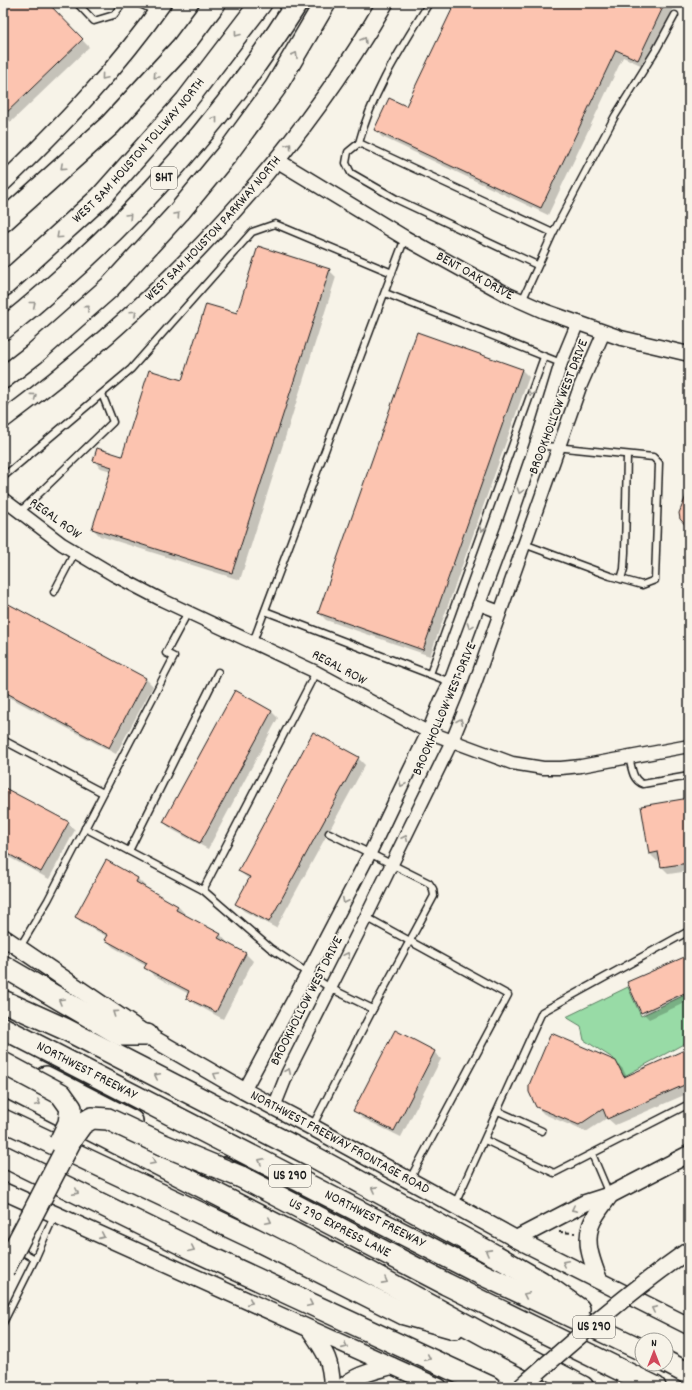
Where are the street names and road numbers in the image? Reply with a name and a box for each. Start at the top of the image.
street label: WEST SAM HOUSTON TOLLWAY NORTH [68,74,210,228]
street label: WEST SAM HOUSTON PARKWAY NORTH [141,152,286,306]
road number: SHT [151,167,177,189]
street label: BENT OAK DRIVE [432,247,517,306]
street label: BROOKHOLLOW WEST DRIVE [524,336,594,477]
street label: REGAL ROW [25,493,86,545]
street label: BROOKHOLLOW WEST DRIVE [408,639,482,779]
street label: REGAL ROW [308,645,371,691]
street label: BROOKHOLLOW WEST DRIVE [266,932,349,1069]
street label: NORTHWEST FREEWAY [33,1037,141,1106]
street label: NORTHWEST FREEWAY FRONTAGE ROAD [246,1086,433,1200]
road number: US 290 [269,1165,311,1187]
street label: NORTHWEST FREEWAY [321,1185,429,1254]
street label: US 290 EXPRESS LANE [285,1193,394,1263]
road number: US 290 [573,1316,615,1338]

